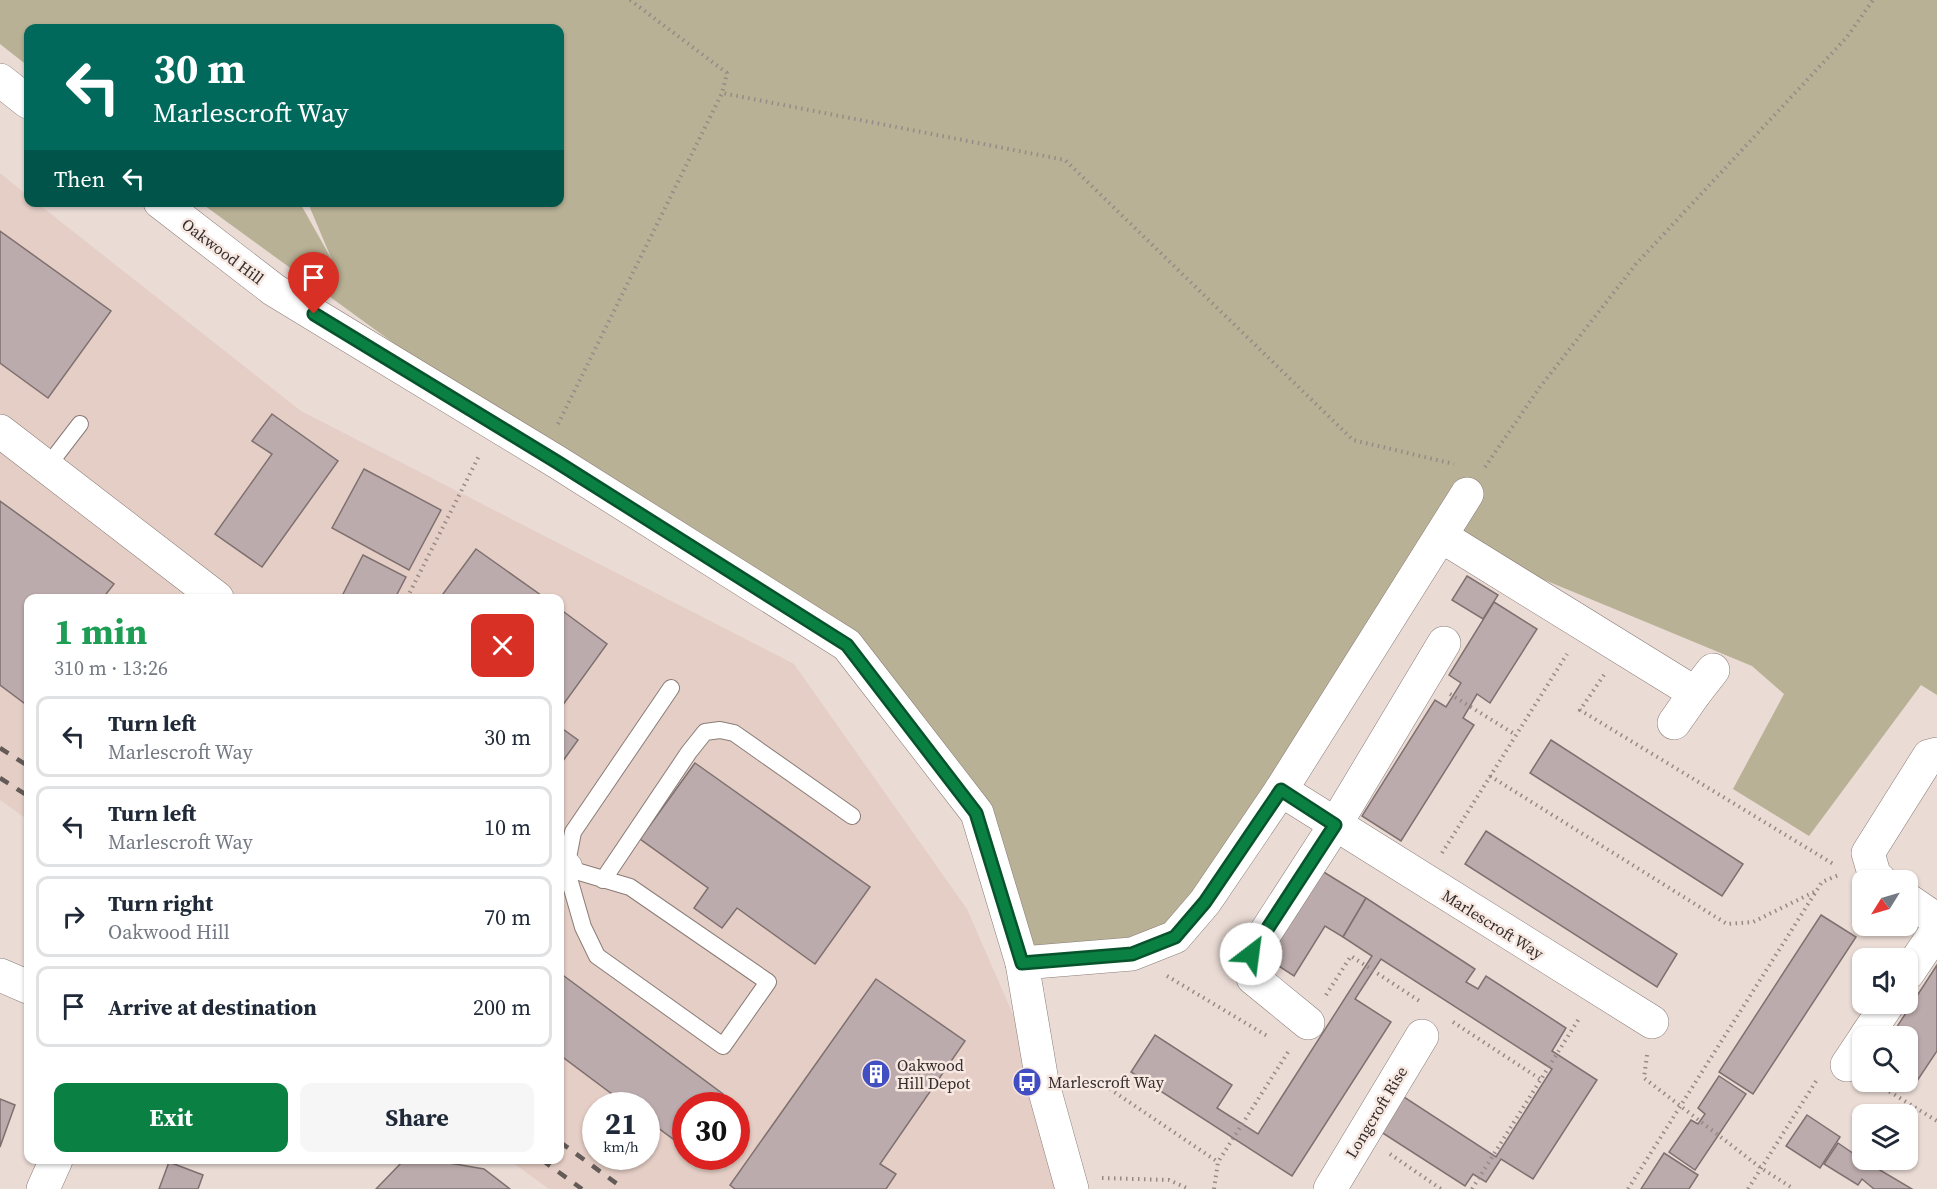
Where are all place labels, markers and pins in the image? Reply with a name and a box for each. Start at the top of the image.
pin [288,252,339,314]
place label: Oakwood Hill Depot [897,1054,971,1094]
building icon: Oakwood Hill Depot [860,1058,892,1090]
bus stop icon: Marlescroft Way [1011,1066,1043,1098]
place label: Marlescroft Way [1048,1071,1165,1093]

